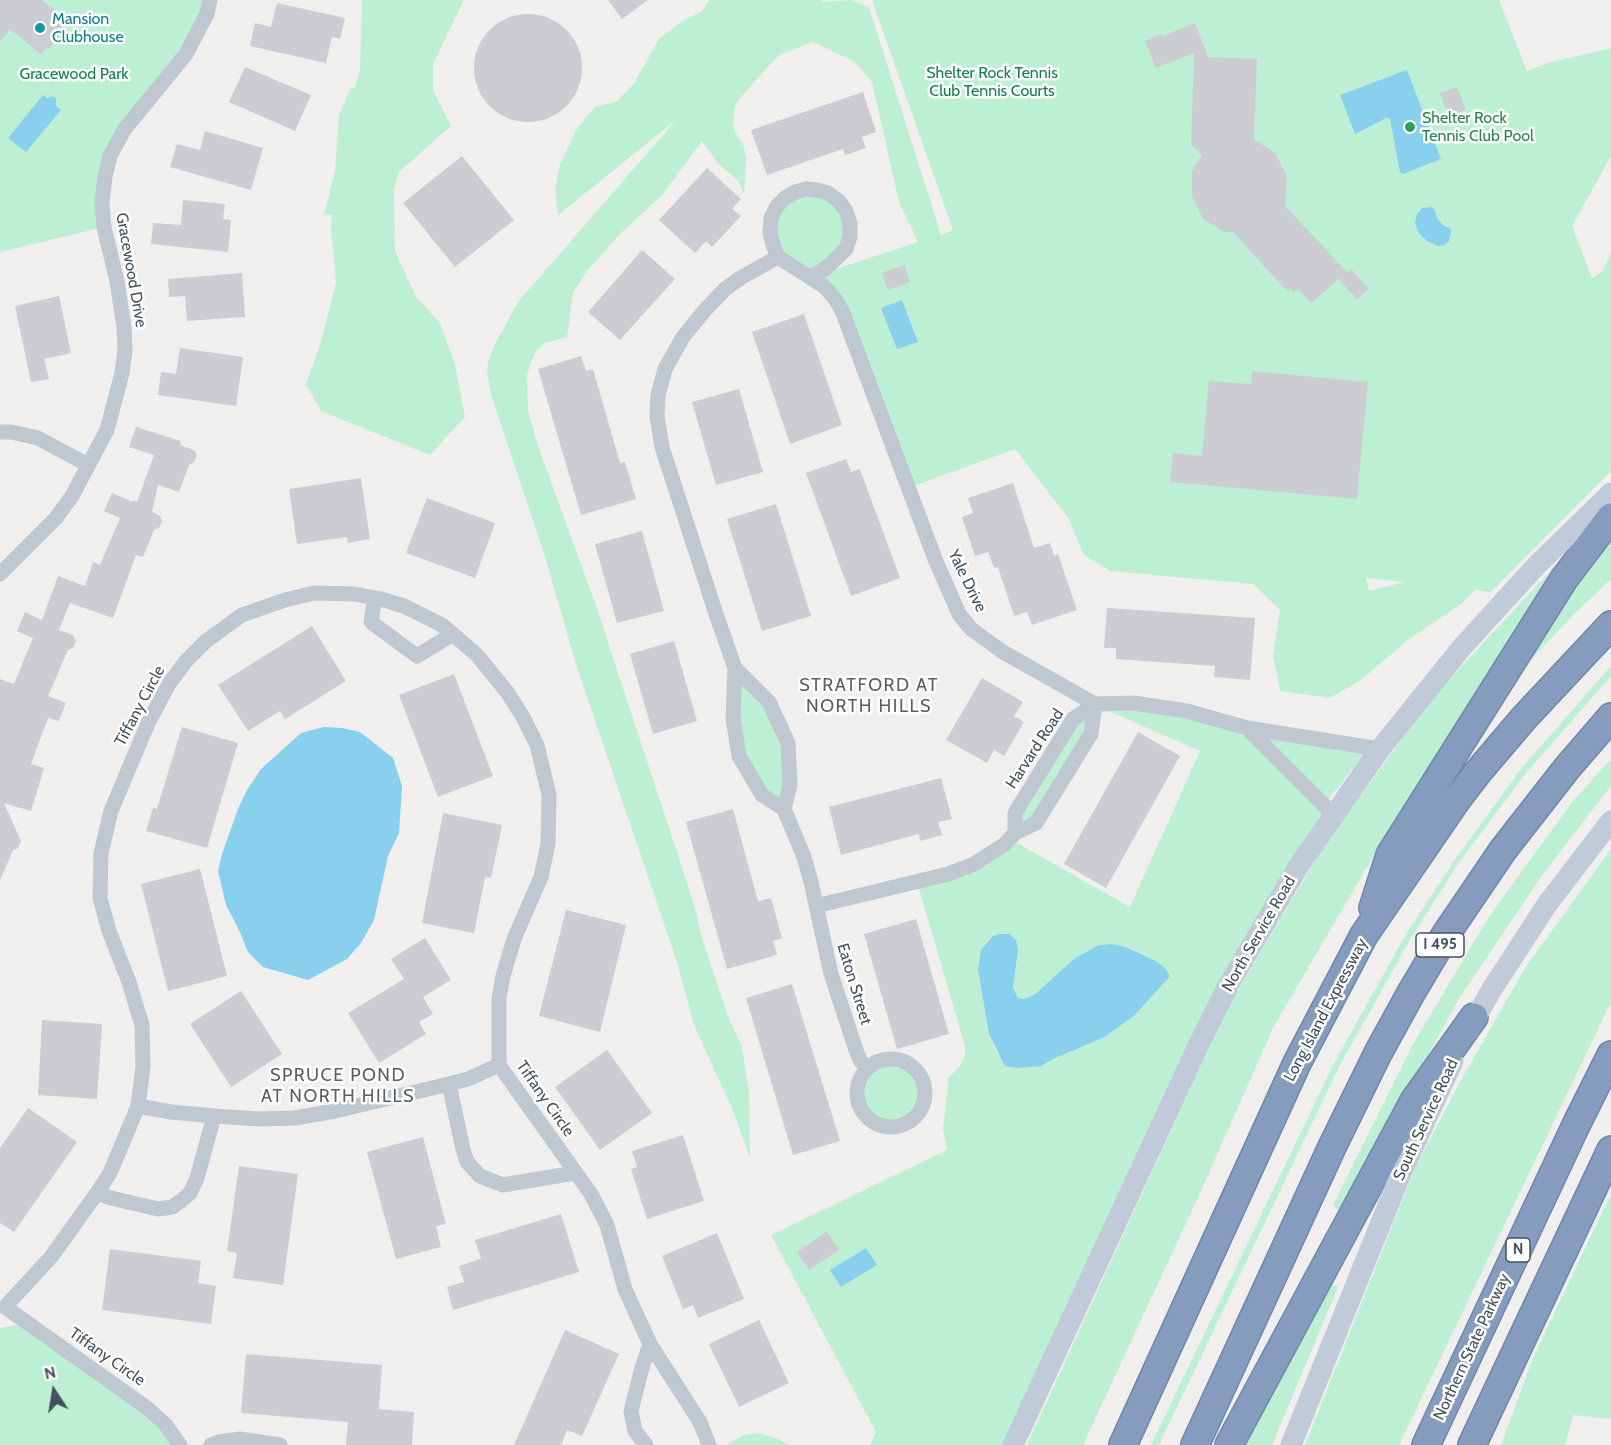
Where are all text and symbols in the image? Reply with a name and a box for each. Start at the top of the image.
place label: Mansion Clubhouse [52,9,124,47]
marker: Mansion Clubhouse [33,21,47,35]
park label: Shelter Rock Tennis Club Tennis Courts [926,63,1058,101]
park label: Gracewood Park [19,64,129,84]
place label: Shelter Rock Tennis Club Pool [1422,108,1534,146]
marker: Shelter Rock Tennis Club Pool [1403,120,1417,134]
street label: Gracewood Drive [111,211,151,329]
street label: Yale Drive [944,547,990,615]
street label: Tiffany Circle [111,663,169,749]
district label: STRATFORD AT NORTH HILLS [799,675,939,718]
street label: Harvard Road [1002,705,1068,793]
street label: North Service Road [1218,873,1300,995]
road number: I 495 [1416,933,1464,957]
street label: Long Island Expressway [1280,935,1372,1085]
street label: Eaton Street [833,941,875,1027]
street label: South Service Road [1389,1056,1463,1184]
street label: Tiffany Circle [512,1057,578,1141]
district label: SPRUCE POND AT NORTH HILLS [261,1065,415,1108]
road number: N [1506,1238,1530,1262]
street label: Northern State Parkway [1430,1271,1514,1423]
street label: Tiffany Circle [65,1324,149,1390]
north arrow [24,1361,84,1421]
text: N [43,1362,58,1383]

